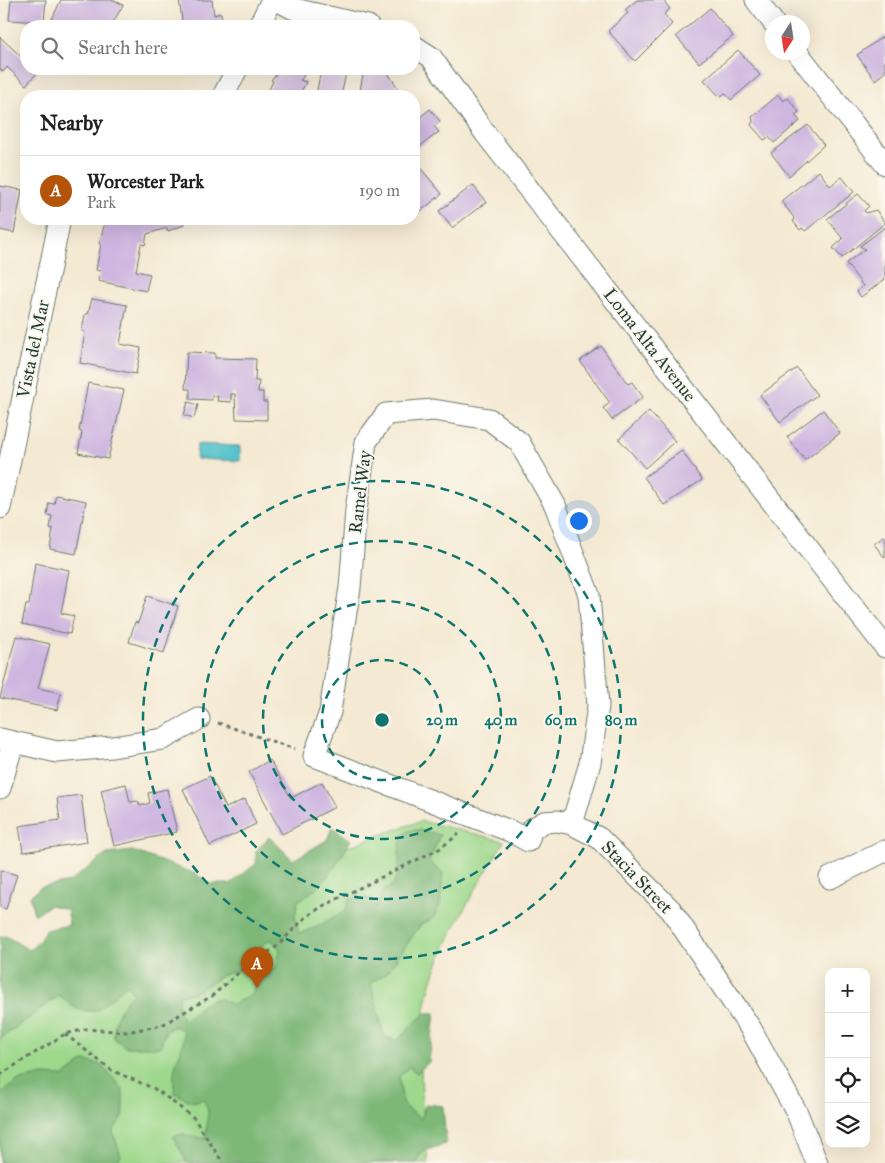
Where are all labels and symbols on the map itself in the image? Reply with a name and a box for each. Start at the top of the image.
north arrow [765,15,810,60]
street label: Loma Alta Avenue [599,284,701,406]
street label: Vista del Mar [12,298,54,401]
street label: Ramel Way [344,449,376,535]
your location [566,508,592,534]
centre of rings [373,711,391,729]
text: 20 m [426,711,458,729]
text: 40 m [485,711,518,730]
text: 60 m [545,711,578,729]
text: 80 m [605,711,638,729]
street label: Stacia Street [597,836,678,919]
pin: A [241,947,273,988]

